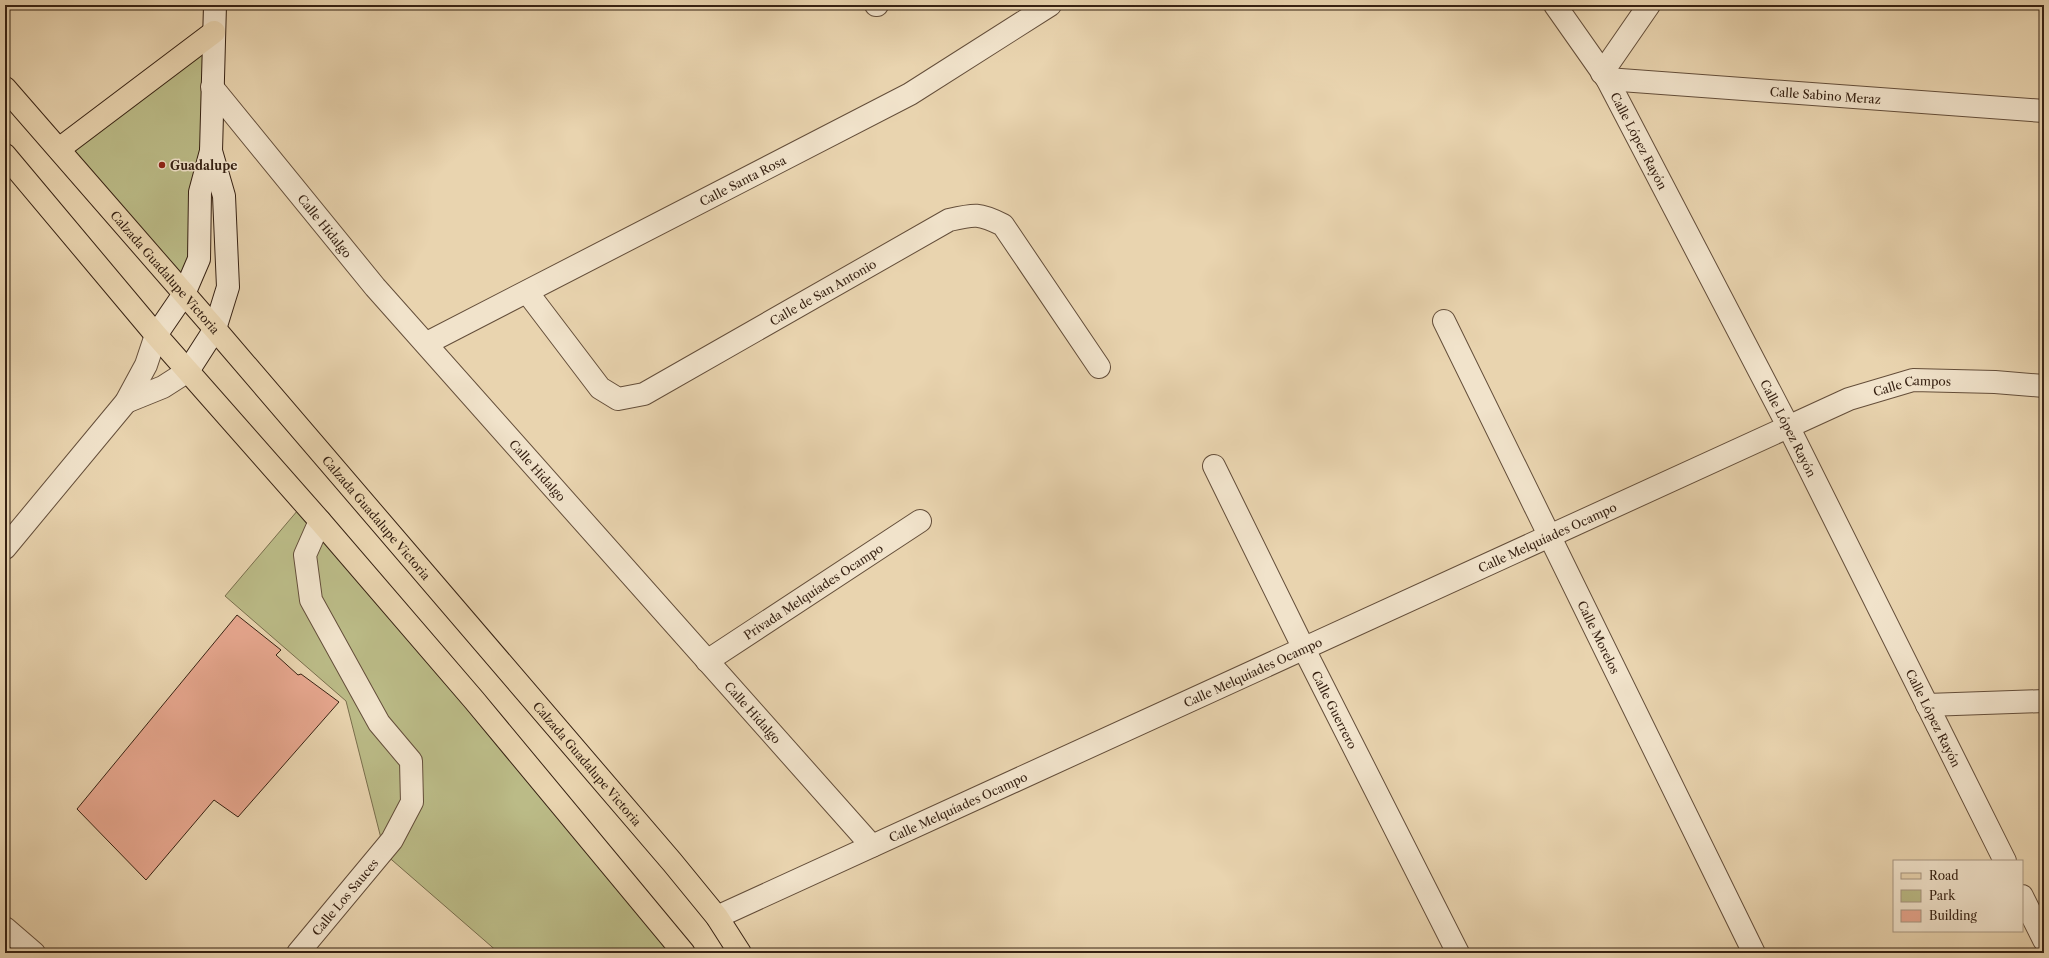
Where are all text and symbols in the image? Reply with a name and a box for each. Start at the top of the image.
street label: Calle Sabino Meraz [1769,83,1881,107]
street label: Calle López Rayón [1608,90,1671,192]
street label: Calle Santa Rosa [697,152,789,209]
place label: Guadalupe [170,158,237,173]
marker: Guadalupe [157,160,167,170]
street label: Calle Hidalgo [295,191,355,261]
street label: Calzada Guadalupe Victoria [108,207,224,337]
street label: Calle de San Antonio [767,256,879,328]
street label: Calle Campos [1871,373,1951,399]
street label: Calle López Rayón [1757,377,1820,480]
street label: Calle Hidalgo [506,436,569,504]
street label: Calzada Guadalupe Victoria [319,452,434,583]
street label: Calle Melquíades Ocampo [1476,499,1619,575]
street label: Privada Melquíades Ocampo [741,540,886,642]
street label: Calle Morelos [1575,598,1623,676]
street label: Calle Melquíades Ocampo [1181,634,1324,710]
street label: Calle López Rayón [1903,666,1965,770]
street label: Calle Guerrero [1309,668,1361,751]
street label: Calle Hidalgo [722,678,784,746]
street label: Calzada Guadalupe Victoria [530,698,645,829]
street label: Calle Melquíades Ocampo [886,769,1030,845]
street label: Calle Los Sauces [308,855,381,938]
legend [1893,860,2023,932]
text: Road [1929,868,1959,883]
text: Park [1929,888,1956,903]
text: Building [1929,908,1977,923]

